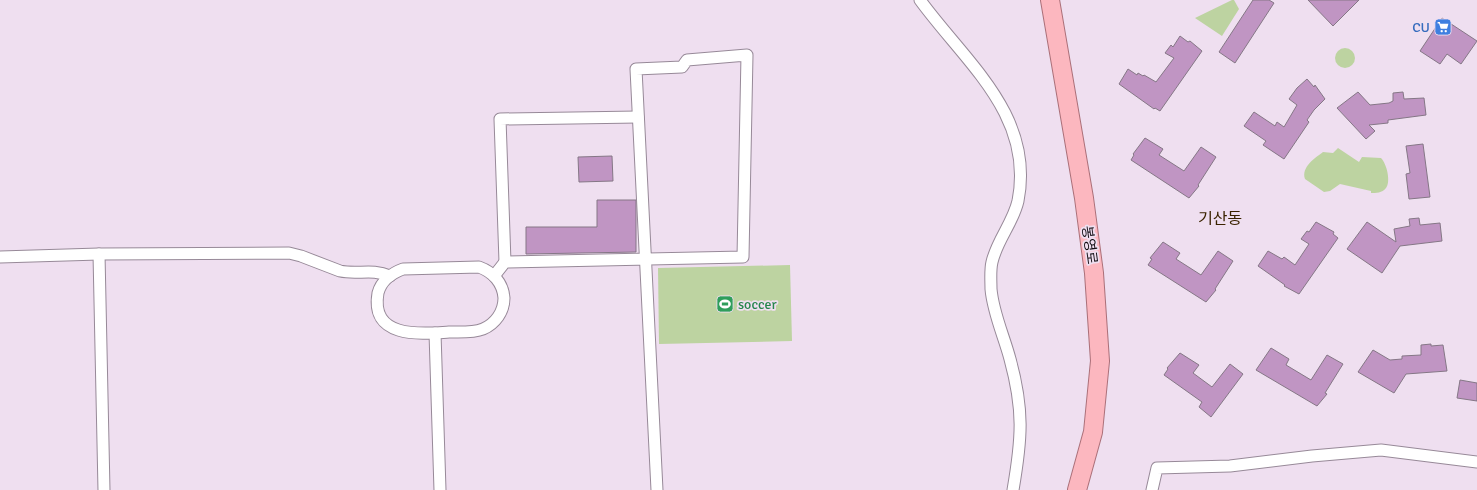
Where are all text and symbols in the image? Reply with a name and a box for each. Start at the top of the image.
supermarket icon: CU [1433,17,1453,37]
place label: CU [1412,19,1430,36]
district label: 기산동 [1198,209,1242,229]
street label: 봉영로 [1078,225,1101,266]
sports icon: soccer [715,294,735,314]
place label: soccer [738,296,777,313]

